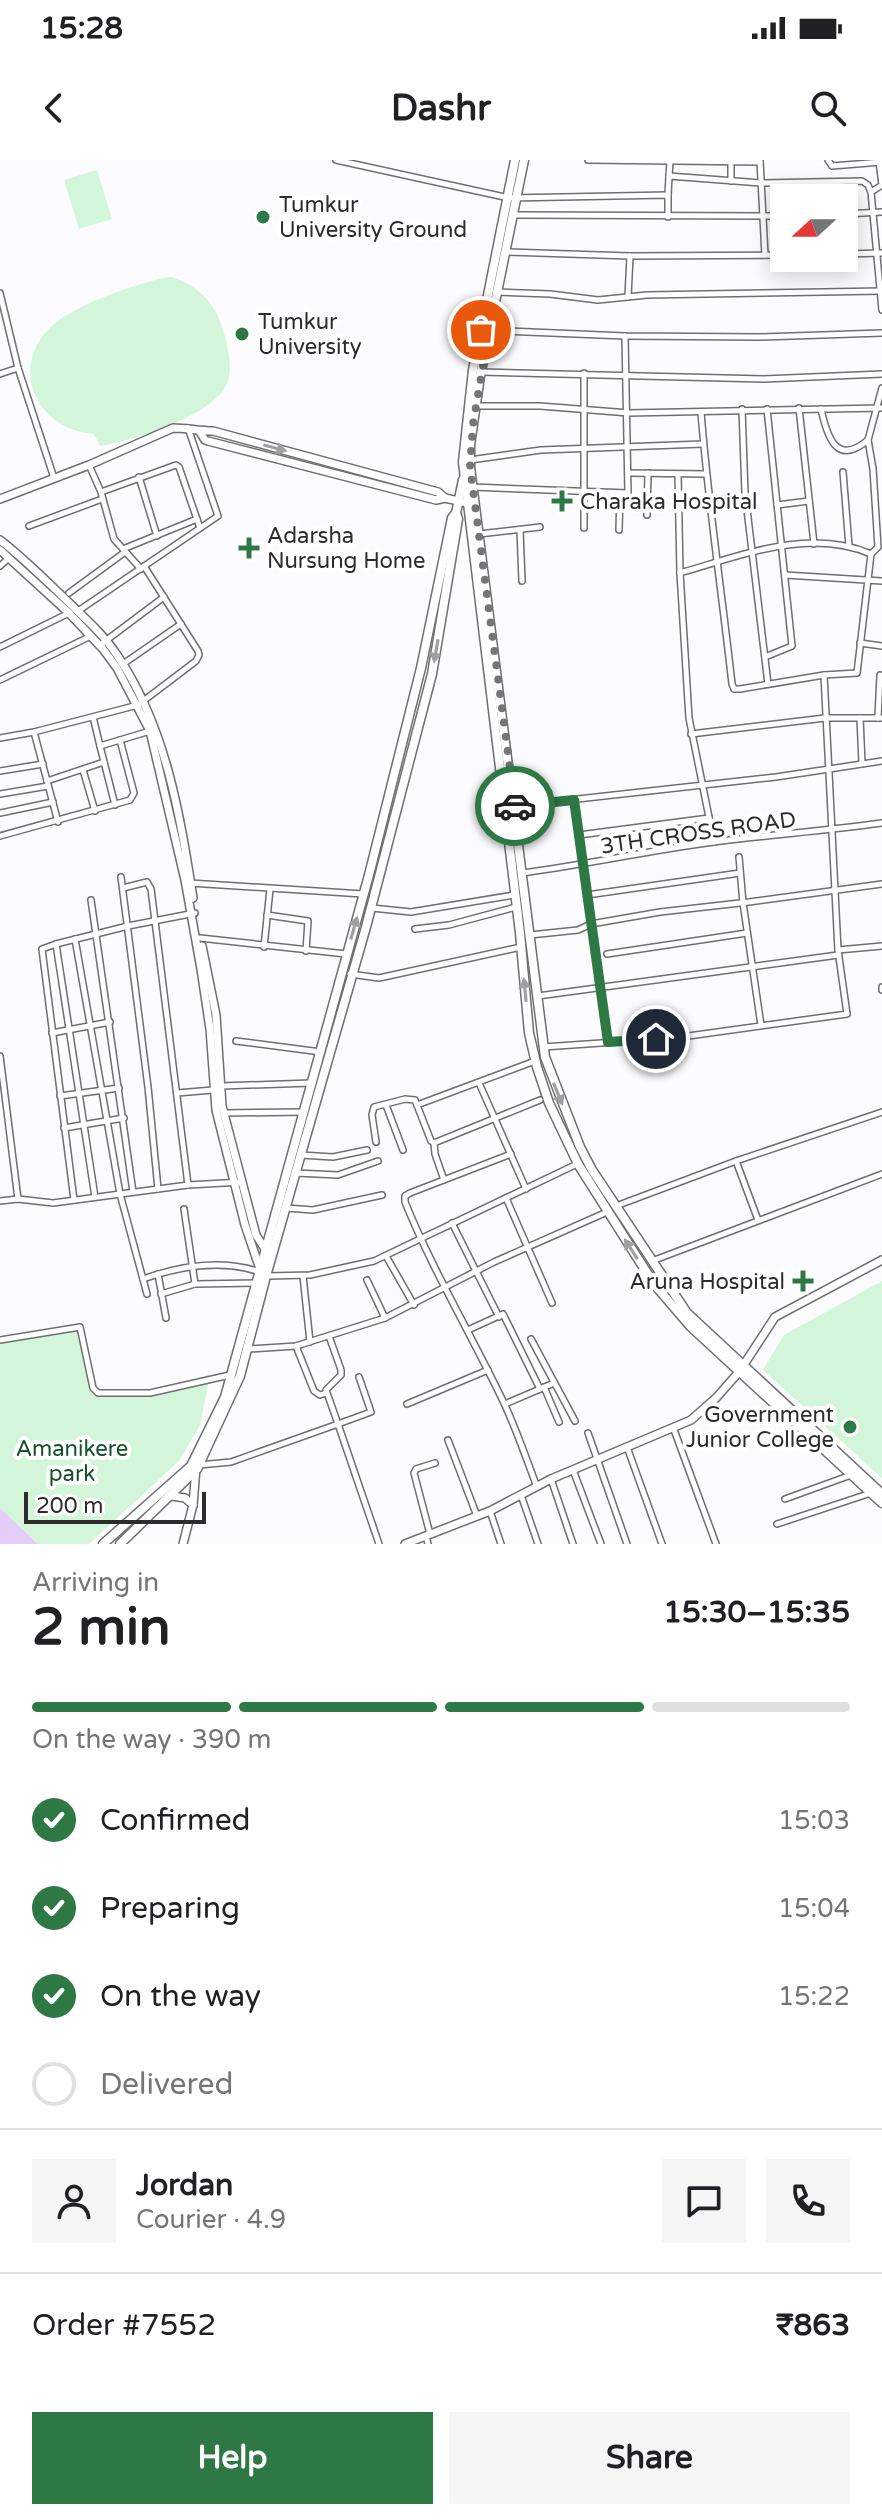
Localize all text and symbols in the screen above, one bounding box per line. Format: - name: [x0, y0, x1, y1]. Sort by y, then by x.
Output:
- text: 15:28: [40, 10, 123, 47]
- icon: back: [32, 86, 76, 130]
- icon: search: [806, 86, 850, 130]
- text: Dashr: [391, 87, 491, 130]
- north arrow: [770, 184, 858, 272]
- map controls: [770, 184, 858, 272]
- place label: Tumkur University Ground: [279, 192, 467, 243]
- marker: Tumkur University Ground: [254, 208, 272, 226]
- pin: [447, 296, 515, 364]
- icon: bag: [459, 308, 503, 352]
- place label: Tumkur University: [258, 309, 362, 360]
- marker: Tumkur University: [233, 325, 251, 343]
- one-way arrow: [263, 443, 288, 455]
- place label: Charaka Hospital: [580, 489, 758, 515]
- marker: Charaka Hospital: [551, 490, 573, 512]
- place label: Adarsha Nursung Home: [267, 523, 426, 574]
- marker: Adarsha Nursung Home: [238, 537, 260, 559]
- one-way arrow: [429, 639, 441, 664]
- courier: [475, 766, 555, 846]
- icon: car: [493, 784, 537, 828]
- street label: 3TH CROSS ROAD: [599, 806, 798, 860]
- one-way arrow: [348, 915, 361, 939]
- one-way arrow: [518, 977, 531, 1002]
- pin: [622, 1005, 690, 1073]
- icon: home: [634, 1017, 678, 1061]
- one-way arrow: [552, 1082, 565, 1106]
- one-way arrow: [625, 1238, 639, 1260]
- place label: Aruna Hospital: [630, 1269, 785, 1295]
- marker: Aruna Hospital: [792, 1270, 814, 1292]
- place label: Government Junior College: [686, 1402, 834, 1453]
- marker: Government Junior College: [841, 1418, 859, 1436]
- park label: Amanikere park: [16, 1436, 128, 1487]
- scale bar: [24, 1488, 206, 1524]
- text: 200 m: [36, 1493, 103, 1519]
- text: Arriving in: [32, 1567, 159, 1598]
- text: 15:30–15:35: [663, 1594, 850, 1631]
- text: 2 min: [32, 1596, 171, 1659]
- text: On the way · 390 m: [32, 1724, 271, 1755]
- icon: check: [32, 1798, 76, 1842]
- text: Confirmed: [100, 1802, 251, 1839]
- text: 15:03: [778, 1805, 850, 1836]
- icon: check: [32, 1886, 76, 1930]
- text: Preparing: [100, 1890, 240, 1927]
- text: 15:04: [778, 1893, 850, 1924]
- icon: check: [32, 1974, 76, 2018]
- text: On the way: [100, 1978, 261, 2015]
- text: 15:22: [778, 1981, 850, 2012]
- text: Delivered: [100, 2066, 234, 2103]
- button: person: [32, 2159, 116, 2243]
- button: chat: [662, 2159, 746, 2243]
- button: phone: [766, 2159, 850, 2243]
- text: Jordan: [136, 2167, 233, 2204]
- text: Courier · 4.9: [136, 2204, 286, 2235]
- text: Order #7552: [32, 2307, 216, 2344]
- text: ₹863: [776, 2307, 850, 2344]
- button: Help: [32, 2412, 433, 2504]
- button: Share: [449, 2412, 850, 2504]

